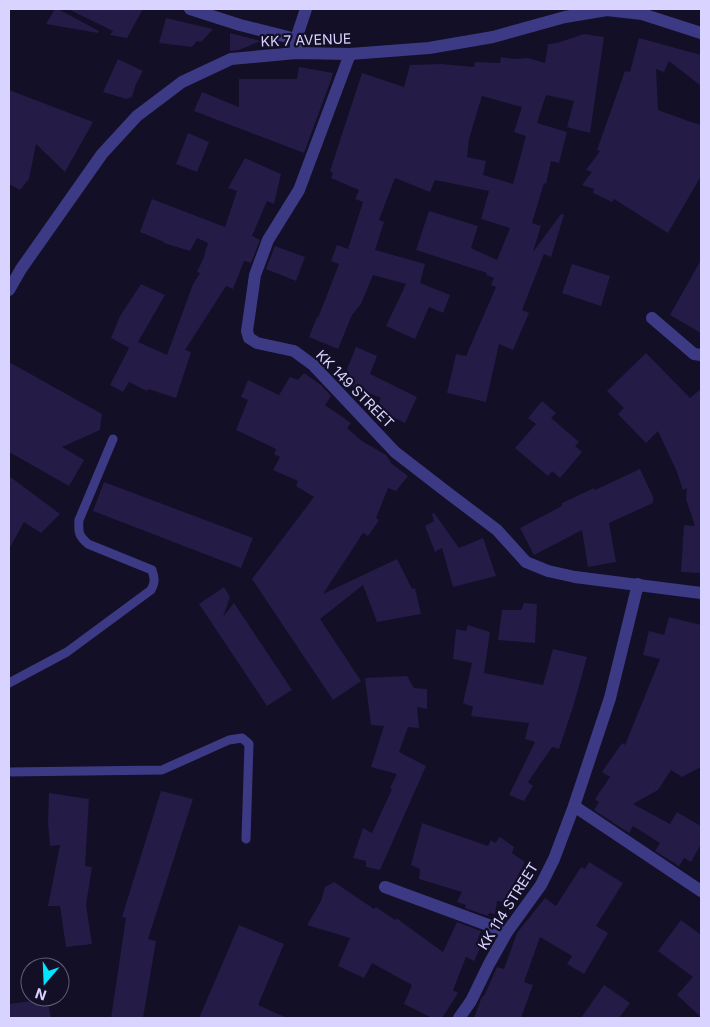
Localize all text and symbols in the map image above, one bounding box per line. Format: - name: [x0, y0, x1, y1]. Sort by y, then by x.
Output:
- street label: KK 7 AVENUE: [260, 29, 352, 50]
- street label: KK 149 STREET: [313, 346, 398, 431]
- street label: KK 114 STREET: [474, 859, 541, 953]
- north arrow: [20, 957, 70, 1007]
- text: N: [33, 985, 48, 1005]

